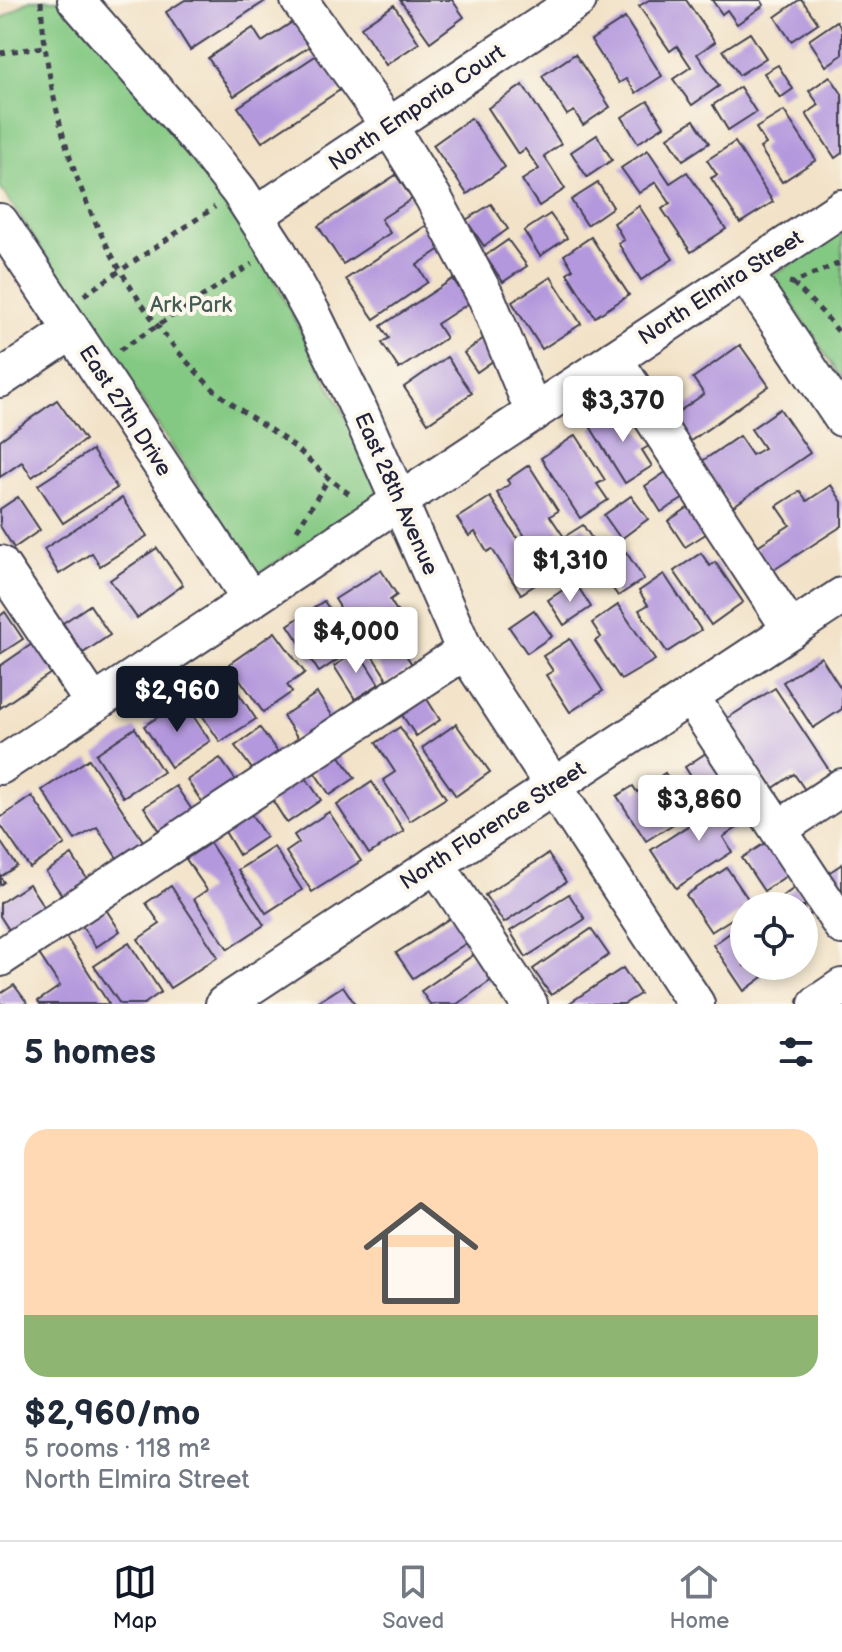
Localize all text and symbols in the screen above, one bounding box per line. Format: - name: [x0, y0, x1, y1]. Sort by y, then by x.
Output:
- street label: North Emporia Court: [324, 39, 510, 177]
- street label: North Elmira Street: [634, 225, 809, 351]
- park label: Ark Park: [150, 292, 232, 319]
- street label: East 27th Drive: [73, 340, 177, 482]
- pin: $3,370: [558, 376, 688, 444]
- text: $3,370: [581, 386, 665, 417]
- street label: East 28th Avenue: [348, 409, 444, 579]
- pin: $1,310: [505, 536, 635, 604]
- text: $1,310: [532, 546, 608, 577]
- pin: $4,000: [291, 607, 421, 675]
- text: $4,000: [313, 617, 399, 648]
- pin: $2,960: [112, 666, 242, 734]
- text: $2,960: [134, 676, 220, 707]
- street label: North Florence Street: [395, 756, 591, 896]
- pin: $3,860: [634, 775, 764, 843]
- text: $3,860: [656, 785, 742, 816]
- map controls: [730, 892, 818, 980]
- button: locate: [730, 892, 818, 980]
- icon: filters: [774, 1030, 818, 1074]
- text: 5 homes: [24, 1032, 156, 1073]
- icon: home: [349, 1181, 493, 1325]
- text: $2,960/mo: [24, 1393, 200, 1434]
- text: 5 rooms · 118 m²: [24, 1434, 211, 1465]
- text: North Elmira Street: [24, 1465, 249, 1496]
- tab: Map: [113, 1560, 157, 1635]
- tab: Saved: [382, 1560, 444, 1635]
- tab: Home: [669, 1560, 729, 1635]

